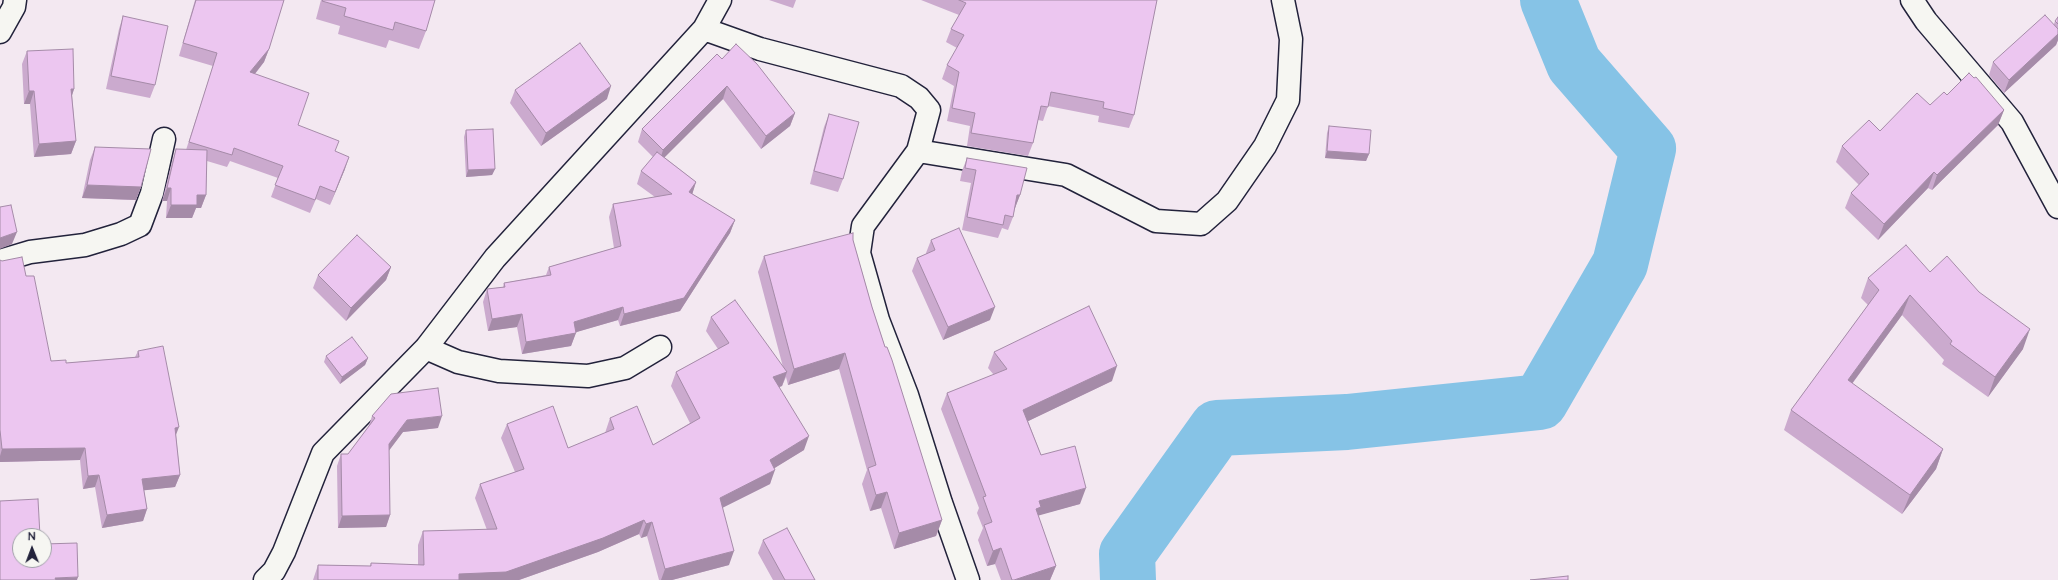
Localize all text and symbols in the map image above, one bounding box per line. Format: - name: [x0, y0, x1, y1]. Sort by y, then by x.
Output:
- north arrow: [12, 528, 52, 568]
- text: N: [28, 529, 35, 544]

